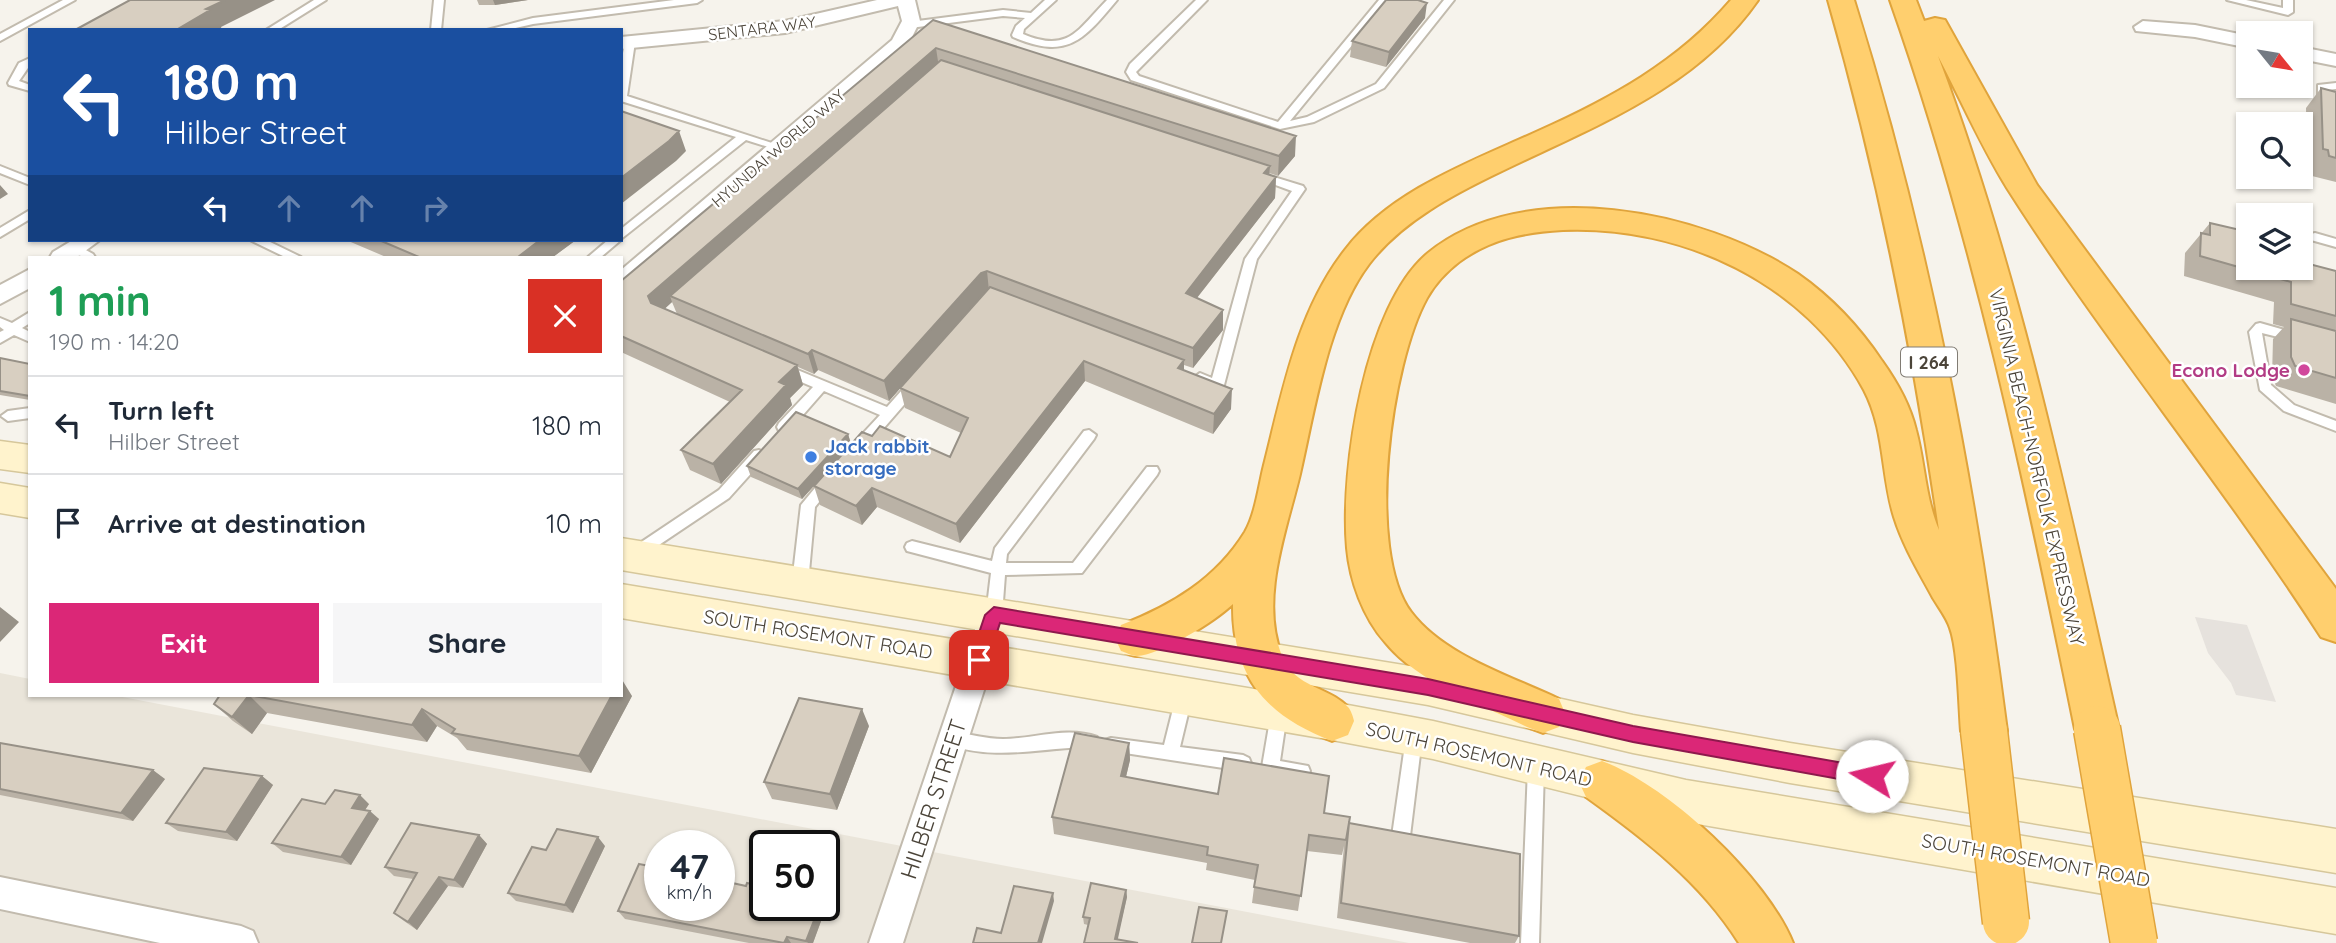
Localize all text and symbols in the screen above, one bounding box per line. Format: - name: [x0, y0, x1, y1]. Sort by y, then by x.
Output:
- street label: SENTARA WAY: [707, 11, 817, 45]
- north arrow: [2236, 21, 2314, 98]
- map controls: [2236, 21, 2313, 280]
- text: 180 m: [164, 51, 299, 112]
- icon: left: [49, 56, 140, 147]
- street label: HYUNDAI WORLD WAY: [707, 85, 849, 211]
- text: Hilber Street: [164, 112, 347, 152]
- button: search: [2236, 112, 2313, 189]
- icon: left: [197, 189, 235, 227]
- icon: ahead: [270, 189, 308, 227]
- icon: ahead: [343, 189, 381, 227]
- icon: right: [416, 189, 454, 227]
- button: layers: [2236, 203, 2313, 280]
- text: 1 min: [49, 274, 151, 327]
- button: close: [528, 279, 602, 353]
- street label: VIRGINIA BEACH-NORFOLK EXPRESSWAY: [1984, 286, 2090, 648]
- text: 190 m · 14:20: [49, 327, 179, 356]
- road number: I 264: [1901, 348, 1957, 376]
- place label: Econo Lodge: [2172, 358, 2290, 382]
- marker: Econo Lodge: [2296, 362, 2312, 378]
- text: Turn left: [108, 394, 215, 427]
- icon: left: [49, 406, 87, 444]
- text: 180 m: [532, 409, 602, 442]
- text: Hilber Street: [108, 427, 240, 456]
- place label: Jack rabbit storage: [825, 434, 930, 480]
- marker: Jack rabbit storage: [803, 449, 819, 465]
- icon: arrive: [49, 504, 87, 542]
- text: Arrive at destination: [108, 507, 366, 540]
- text: 10 m: [546, 507, 602, 540]
- button: Exit: [49, 603, 319, 683]
- button: Share: [333, 603, 602, 683]
- street label: SOUTH ROSEMONT ROAD: [702, 604, 934, 664]
- pin: [949, 630, 1009, 690]
- icon: arrive: [960, 641, 998, 679]
- street label: HILBER STREET: [893, 715, 973, 883]
- street label: SOUTH ROSEMONT ROAD: [1364, 716, 1594, 792]
- position arrow: [1835, 739, 1909, 813]
- street label: SOUTH ROSEMONT ROAD: [1920, 828, 2152, 892]
- speed limit sign: 50: [749, 830, 840, 921]
- text: 47: [670, 844, 709, 888]
- text: km/h: [667, 881, 712, 904]

